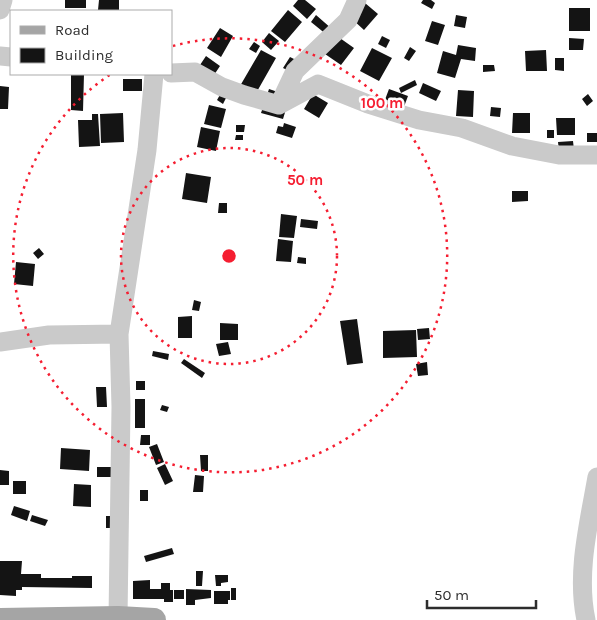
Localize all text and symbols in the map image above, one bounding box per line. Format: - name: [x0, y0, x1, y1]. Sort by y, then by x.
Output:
- legend: [10, 10, 172, 75]
- text: Road: [55, 21, 90, 39]
- text: Building: [55, 46, 113, 64]
- text: 100 m: [361, 94, 403, 112]
- text: 50 m: [287, 171, 323, 189]
- centre of rings: [220, 247, 238, 265]
- scale bar: [427, 578, 536, 610]
- text: 50 m: [434, 586, 469, 604]

